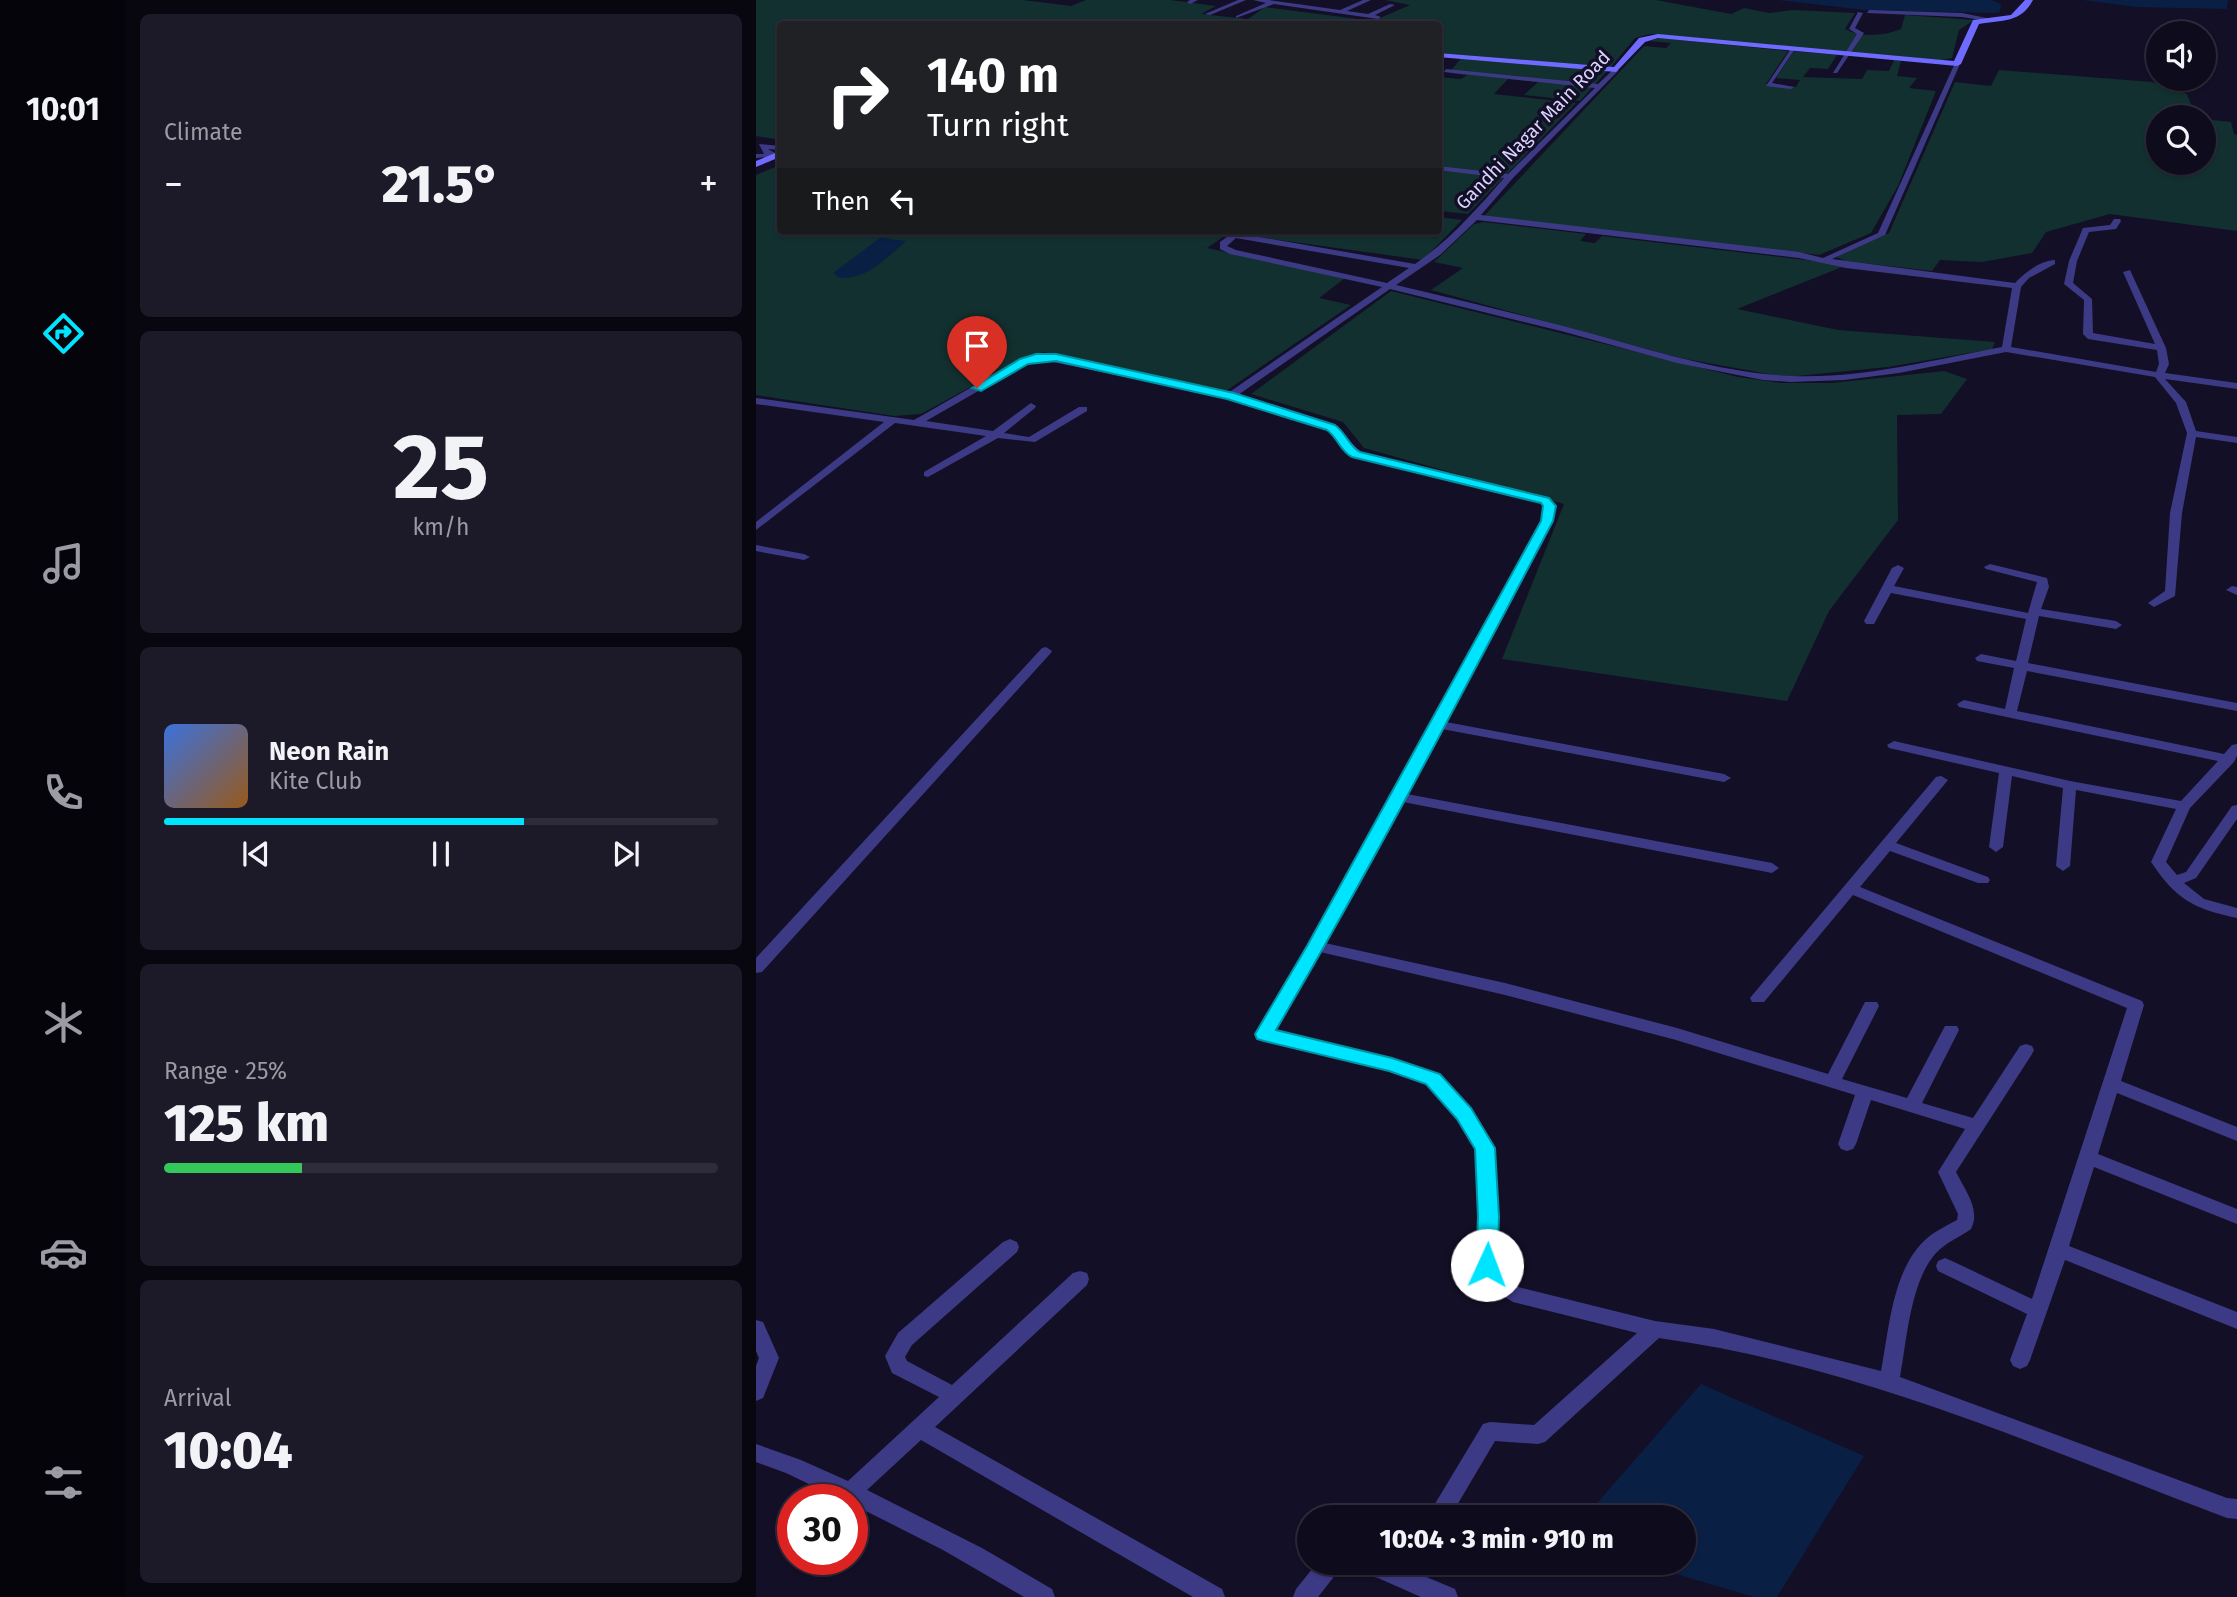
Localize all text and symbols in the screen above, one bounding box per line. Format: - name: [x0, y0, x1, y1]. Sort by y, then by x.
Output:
- map controls: [2146, 21, 2216, 175]
- button: sound: [2146, 21, 2216, 91]
- text: 140 m: [927, 46, 1059, 105]
- street label: Gandhi Nagar Main Road: [1451, 46, 1615, 214]
- icon: right: [812, 49, 903, 140]
- text: 10:01: [26, 90, 100, 128]
- button: search: [2146, 105, 2216, 175]
- text: Turn right: [927, 106, 1069, 144]
- text: Climate: [164, 118, 243, 146]
- text: 21.5°: [382, 153, 500, 216]
- text: −: [164, 161, 183, 207]
- text: +: [699, 161, 718, 207]
- icon: left: [884, 182, 922, 220]
- text: Then: [812, 186, 870, 217]
- icon: directions: [39, 309, 88, 358]
- pin: [947, 316, 1007, 388]
- icon: arrive: [958, 327, 996, 365]
- text: 25: [393, 413, 489, 522]
- text: km/h: [413, 513, 469, 541]
- icon: music: [39, 539, 88, 588]
- text: Neon Rain: [269, 736, 389, 767]
- text: Kite Club: [269, 767, 362, 795]
- icon: phone: [39, 768, 88, 817]
- icon: previous: [237, 835, 275, 873]
- icon: pause: [422, 835, 460, 873]
- icon: next: [607, 835, 645, 873]
- icon: climate: [39, 998, 88, 1047]
- text: Range · 25%: [164, 1057, 287, 1085]
- text: 125 km: [164, 1092, 329, 1155]
- icon: car: [39, 1228, 88, 1277]
- position arrow: [1450, 1228, 1524, 1302]
- text: Arrival: [164, 1384, 231, 1412]
- text: 10:04: [164, 1419, 293, 1482]
- icon: filters: [39, 1458, 88, 1507]
- speed limit sign: 30: [777, 1484, 868, 1575]
- text: 10:04 · 3 min · 910 m: [1379, 1524, 1614, 1555]

